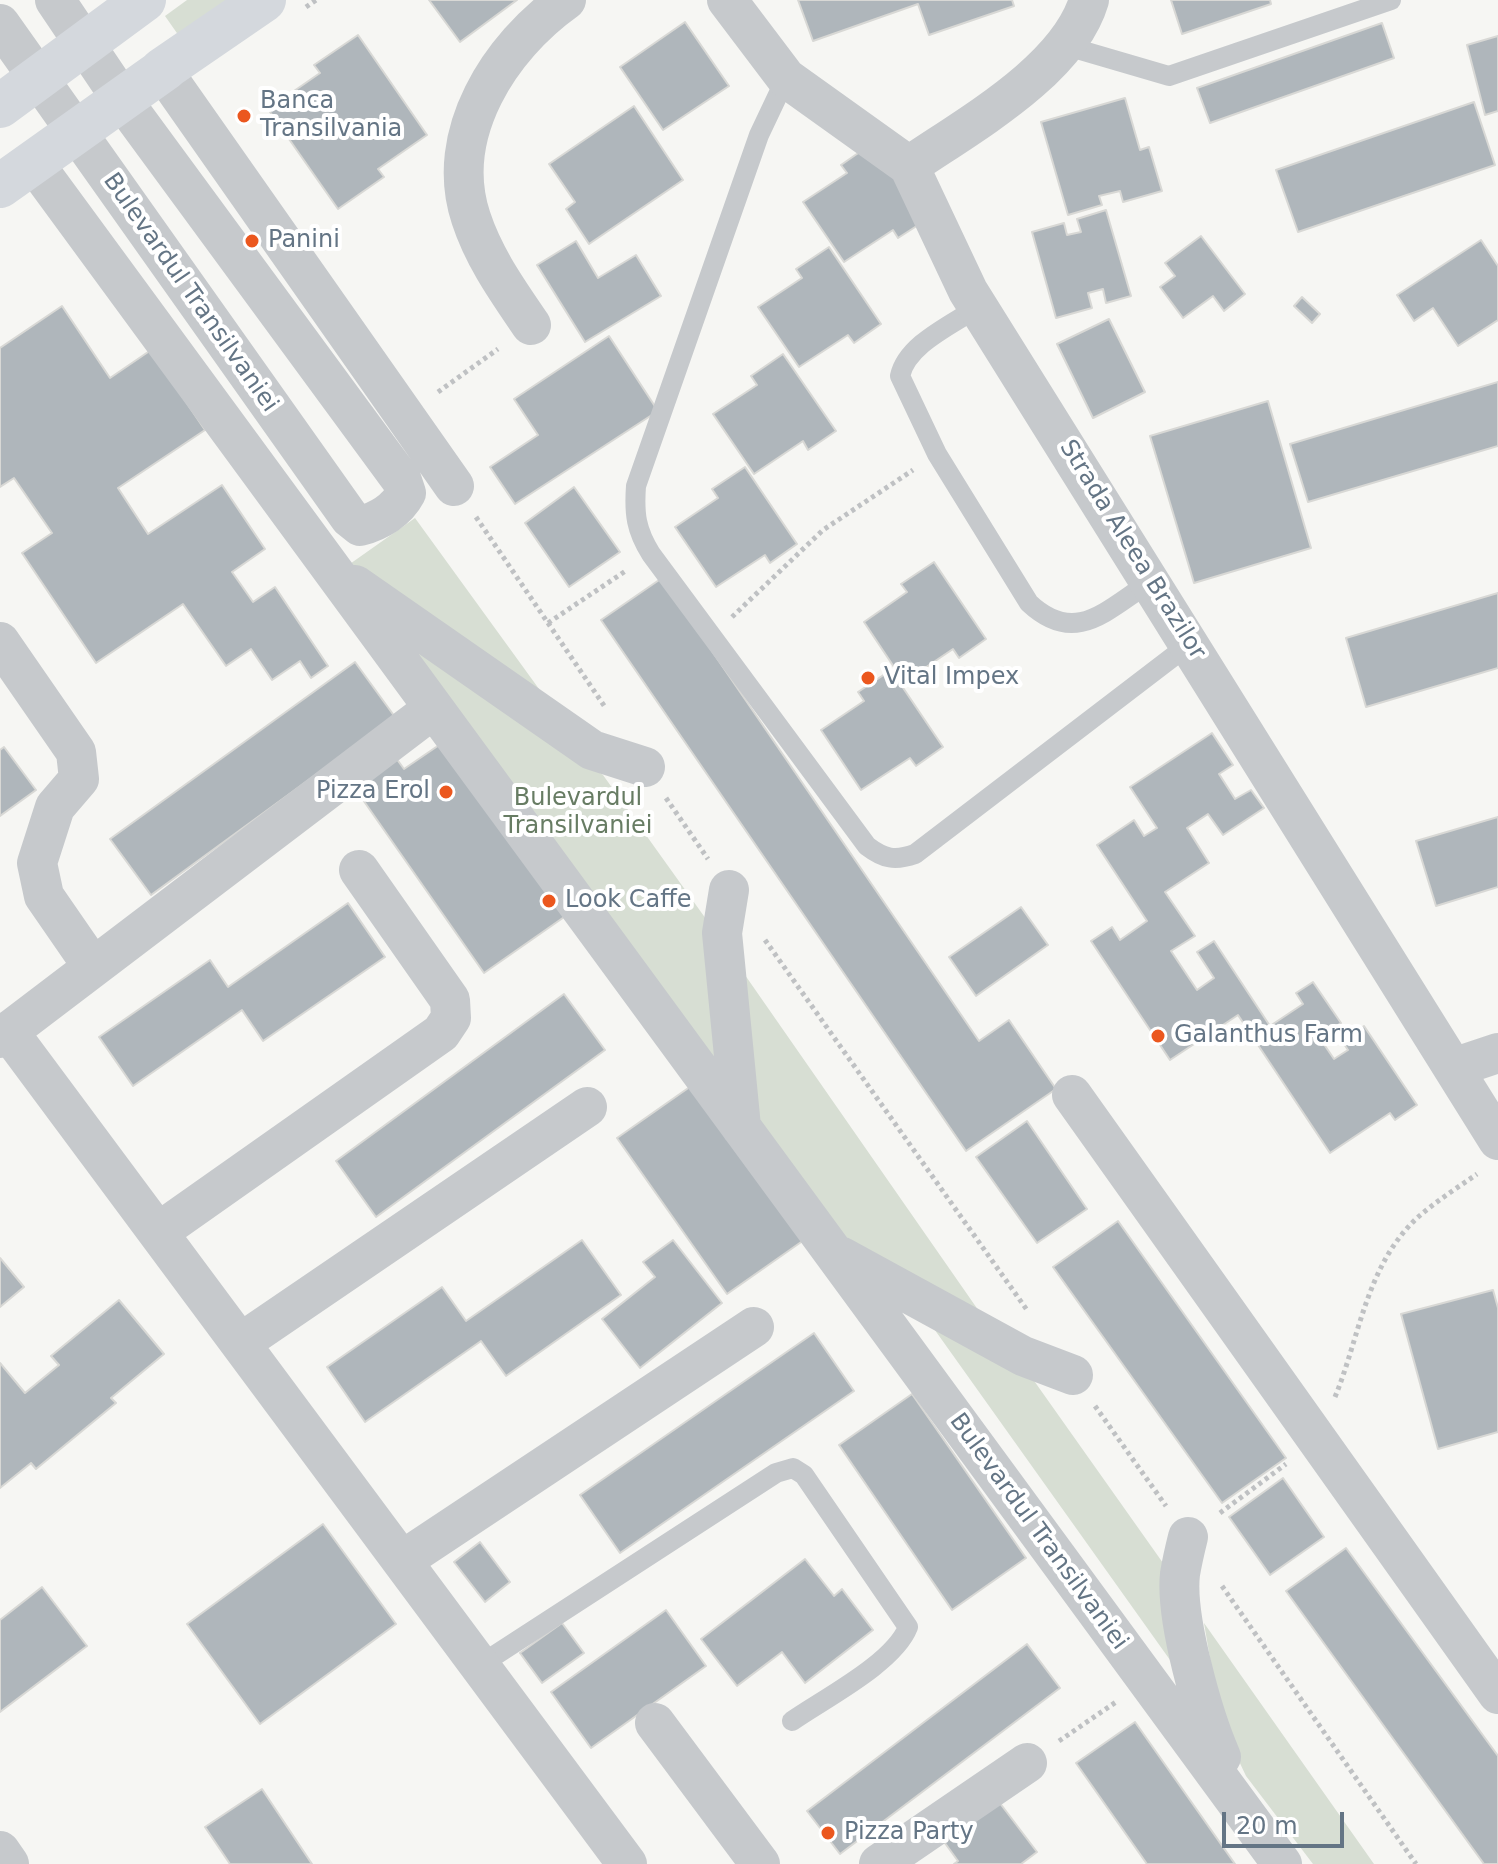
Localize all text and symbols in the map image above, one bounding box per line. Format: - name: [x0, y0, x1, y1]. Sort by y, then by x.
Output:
- place label: Banca Transilvania: [260, 88, 402, 144]
- marker: Banca Transilvania: [235, 107, 253, 125]
- street label: Bulevardul Transilvaniei: [96, 168, 284, 418]
- place label: Panini: [268, 227, 340, 255]
- marker: Panini: [243, 232, 261, 250]
- street label: Strada Aleea Brazilor: [1053, 435, 1211, 665]
- place label: Vital Impex: [884, 664, 1019, 692]
- marker: Vital Impex: [859, 669, 877, 687]
- place label: Pizza Erol: [316, 778, 430, 806]
- marker: Pizza Erol: [437, 783, 455, 801]
- park label: Bulevardul Transilvaniei: [504, 785, 652, 841]
- place label: Look Caffe: [565, 887, 692, 915]
- marker: Look Caffe: [540, 892, 558, 910]
- place label: Galanthus Farm: [1174, 1022, 1363, 1050]
- marker: Galanthus Farm: [1149, 1027, 1167, 1045]
- street label: Bulevardul Transilvaniei: [943, 1408, 1133, 1656]
- scale bar: [1226, 1796, 1348, 1846]
- text: 20 m: [1236, 1812, 1298, 1840]
- place label: Pizza Party: [844, 1819, 974, 1847]
- marker: Pizza Party: [819, 1824, 837, 1842]

